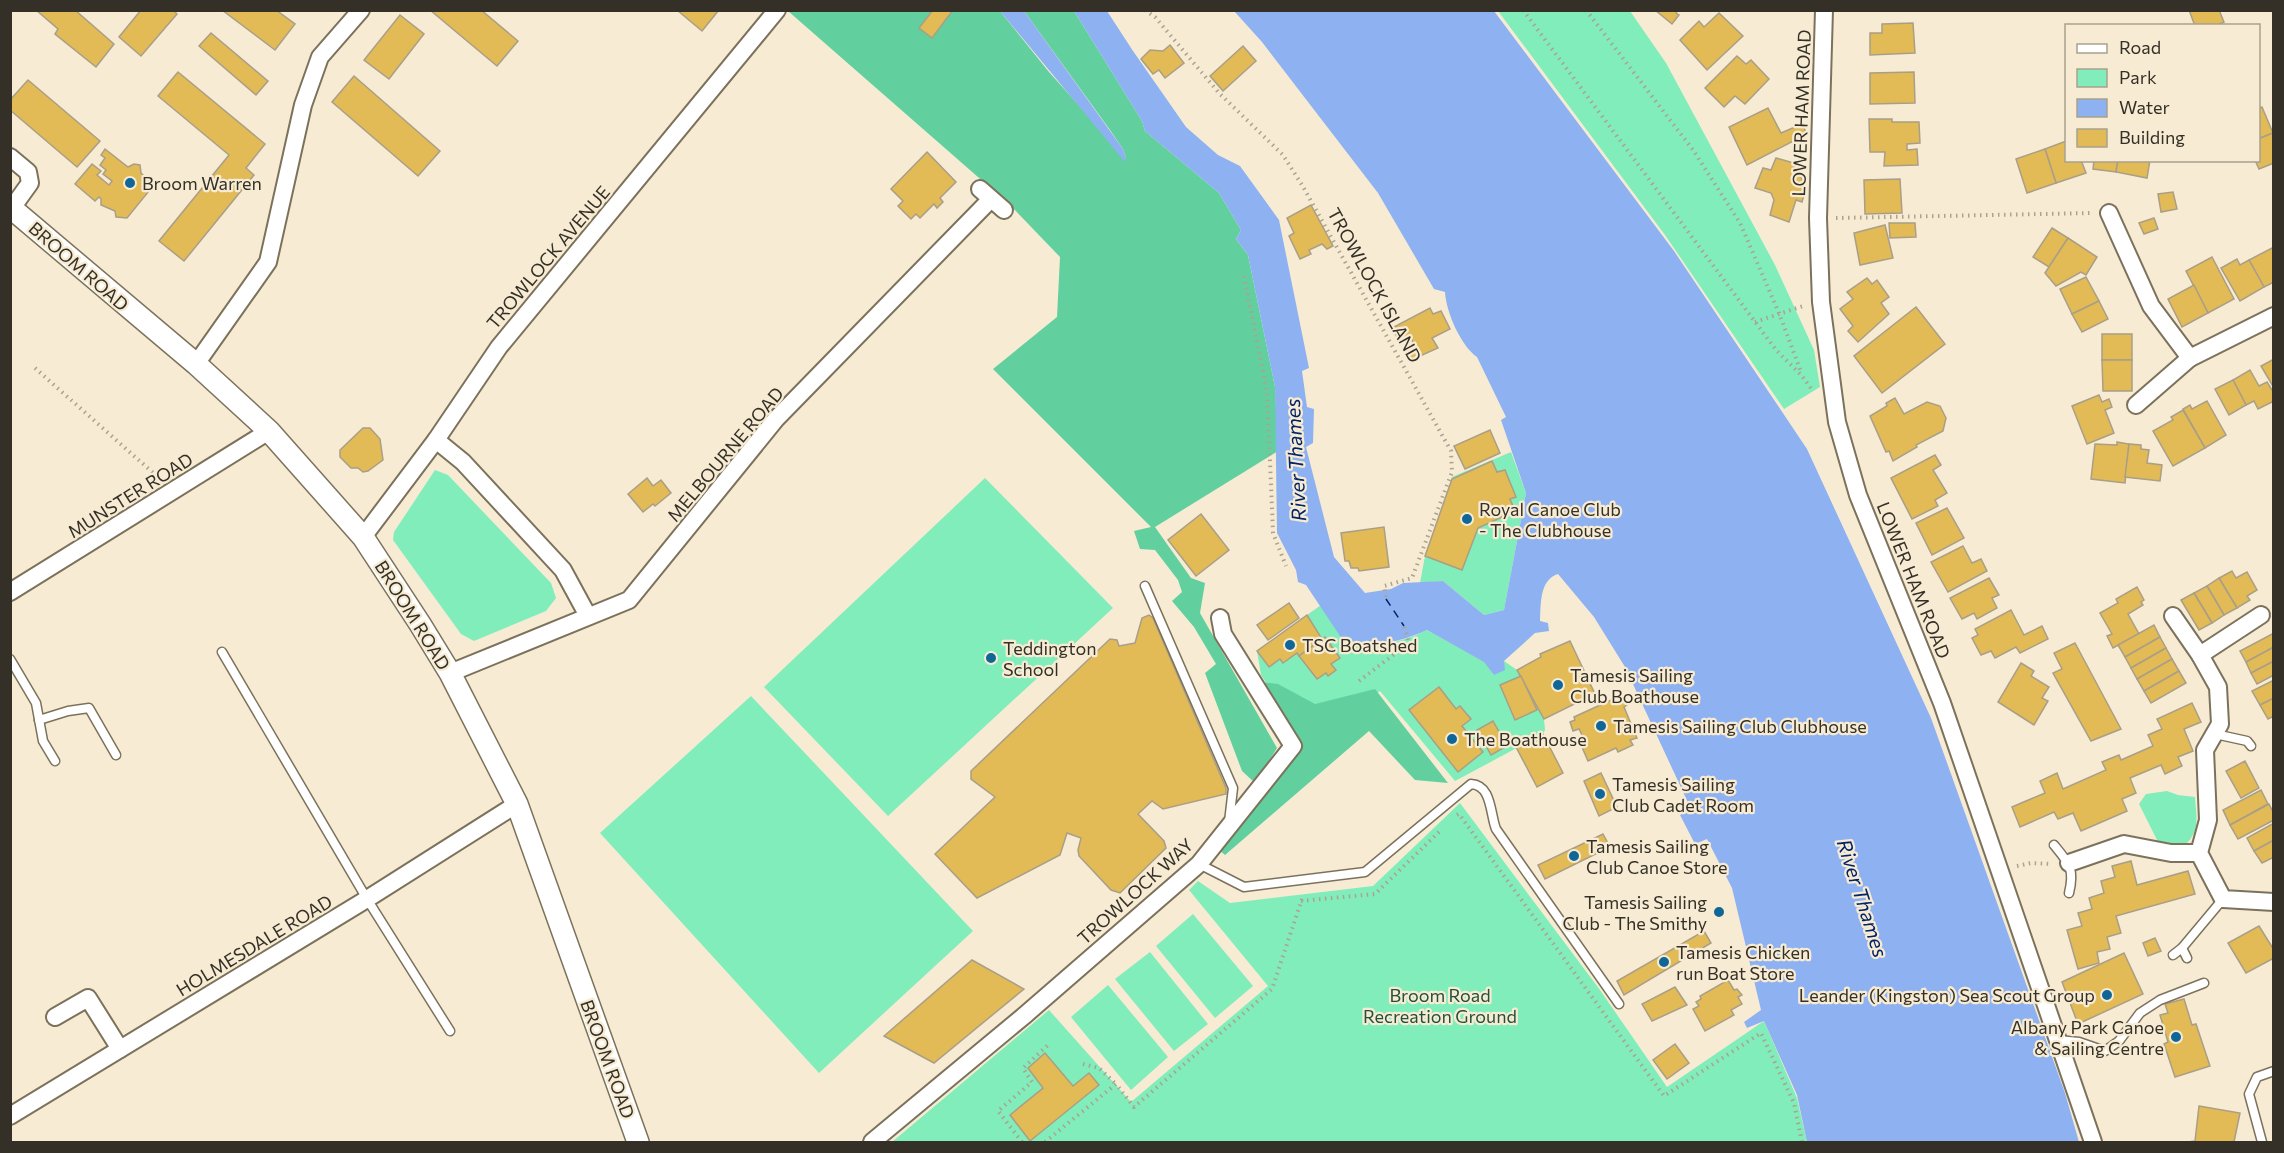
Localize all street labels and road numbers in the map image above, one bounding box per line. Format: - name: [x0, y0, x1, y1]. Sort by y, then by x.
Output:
- street label: LOWER HAM ROAD: [1787, 29, 1815, 197]
- street label: TROWLOCK AVENUE: [482, 181, 614, 333]
- street label: TROWLOCK ISLAND: [1323, 204, 1427, 366]
- street label: BROOM ROAD: [25, 217, 133, 315]
- street label: MELBOURNE ROAD: [662, 382, 788, 526]
- street label: MUNSTER ROAD: [63, 448, 197, 542]
- street label: LOWER HAM ROAD: [1873, 498, 1955, 662]
- street label: BROOM ROAD: [371, 556, 455, 674]
- street label: TROWLOCK WAY: [1073, 833, 1198, 949]
- street label: HOLMESDALE ROAD: [172, 890, 336, 1000]
- street label: BROOM ROAD: [576, 997, 640, 1121]

